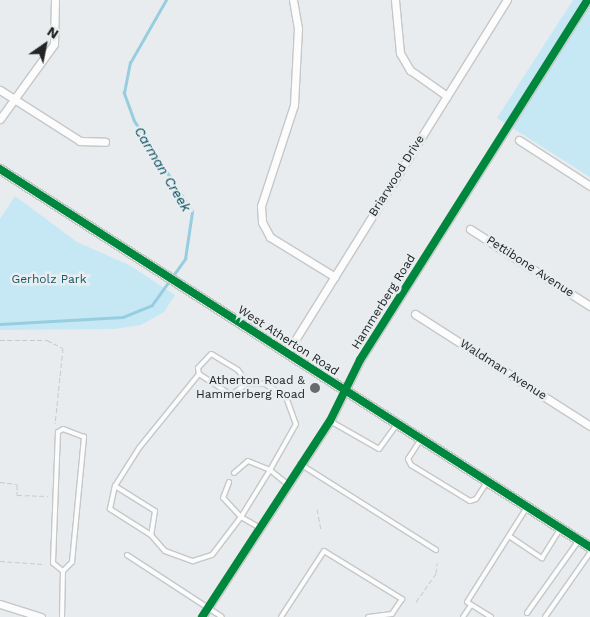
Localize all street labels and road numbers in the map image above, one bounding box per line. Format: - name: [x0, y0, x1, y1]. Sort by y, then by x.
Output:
- street label: Briarwood Drive: [366, 133, 428, 219]
- street label: Pettibone Avenue: [483, 233, 577, 301]
- street label: Hammerberg Road: [349, 252, 419, 352]
- street label: West Atherton Road: [235, 303, 341, 379]
- street label: Waldman Avenue: [457, 336, 549, 404]

